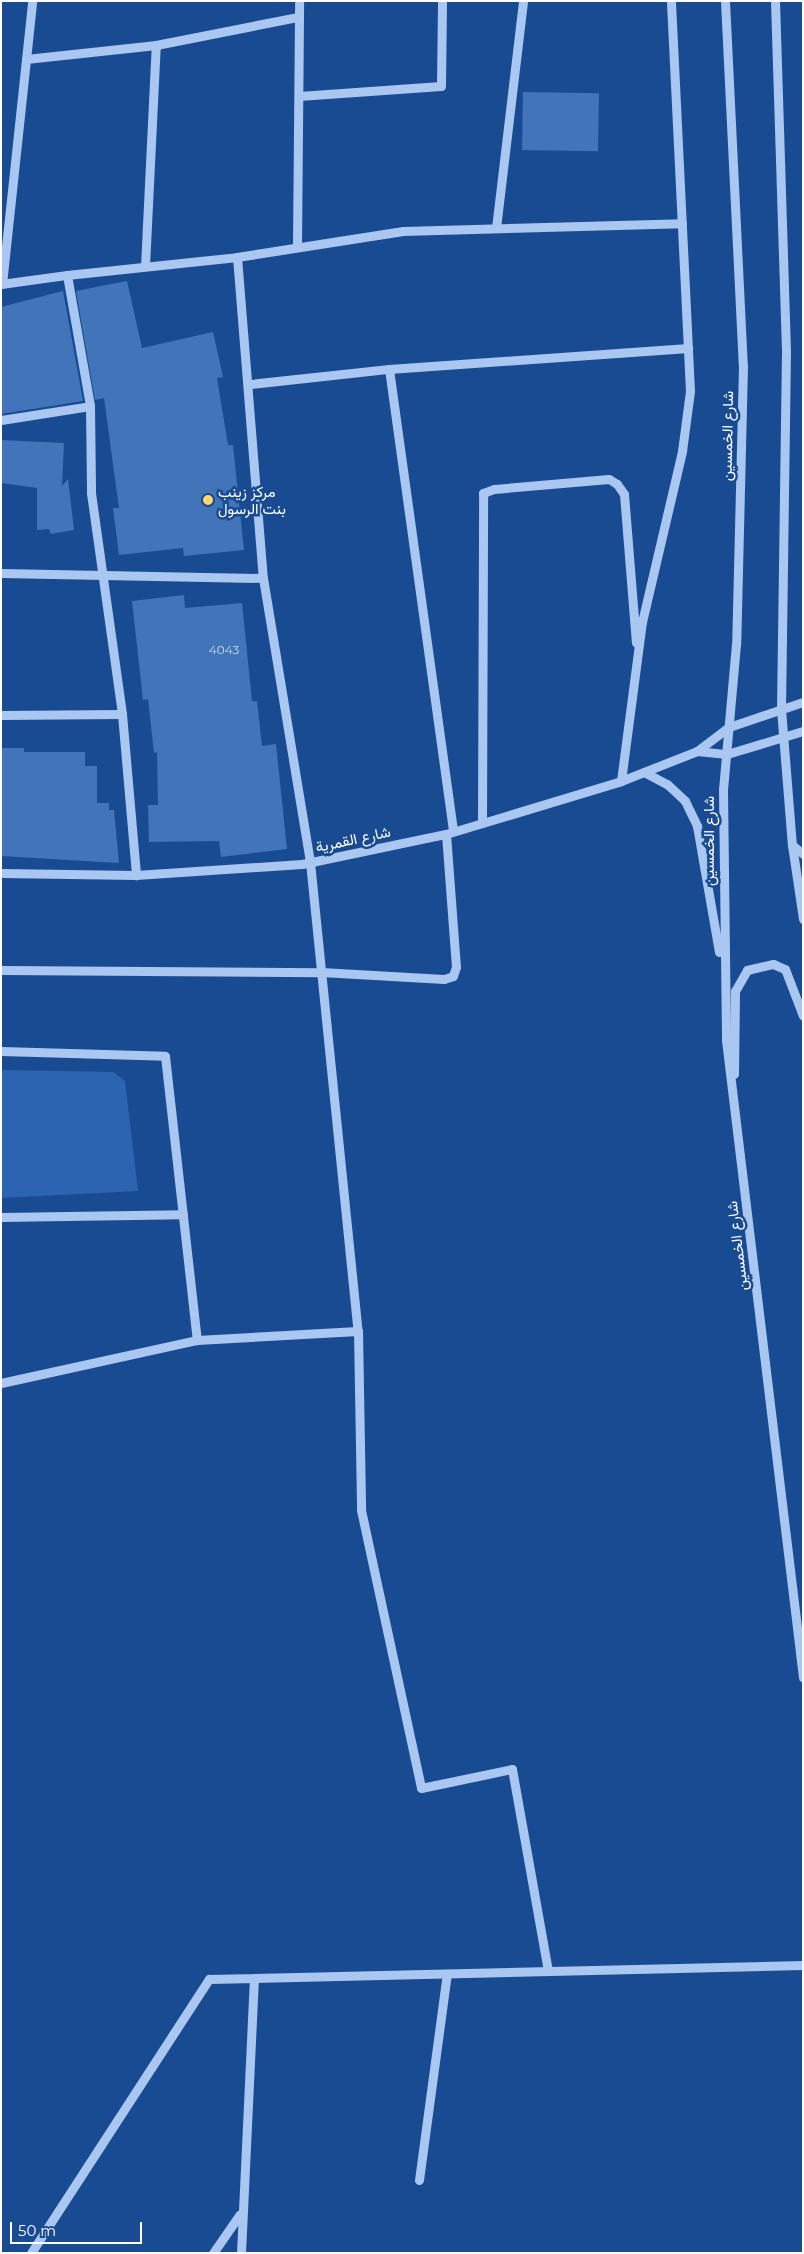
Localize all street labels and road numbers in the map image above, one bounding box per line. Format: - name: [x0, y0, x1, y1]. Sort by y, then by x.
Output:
- street label: شارع الخمسين: [717, 391, 737, 481]
- street label: شارع الخمسين: [700, 796, 718, 886]
- street label: شارع القمرية: [314, 822, 392, 856]
- street label: شارع الخمسين: [723, 1200, 751, 1292]

